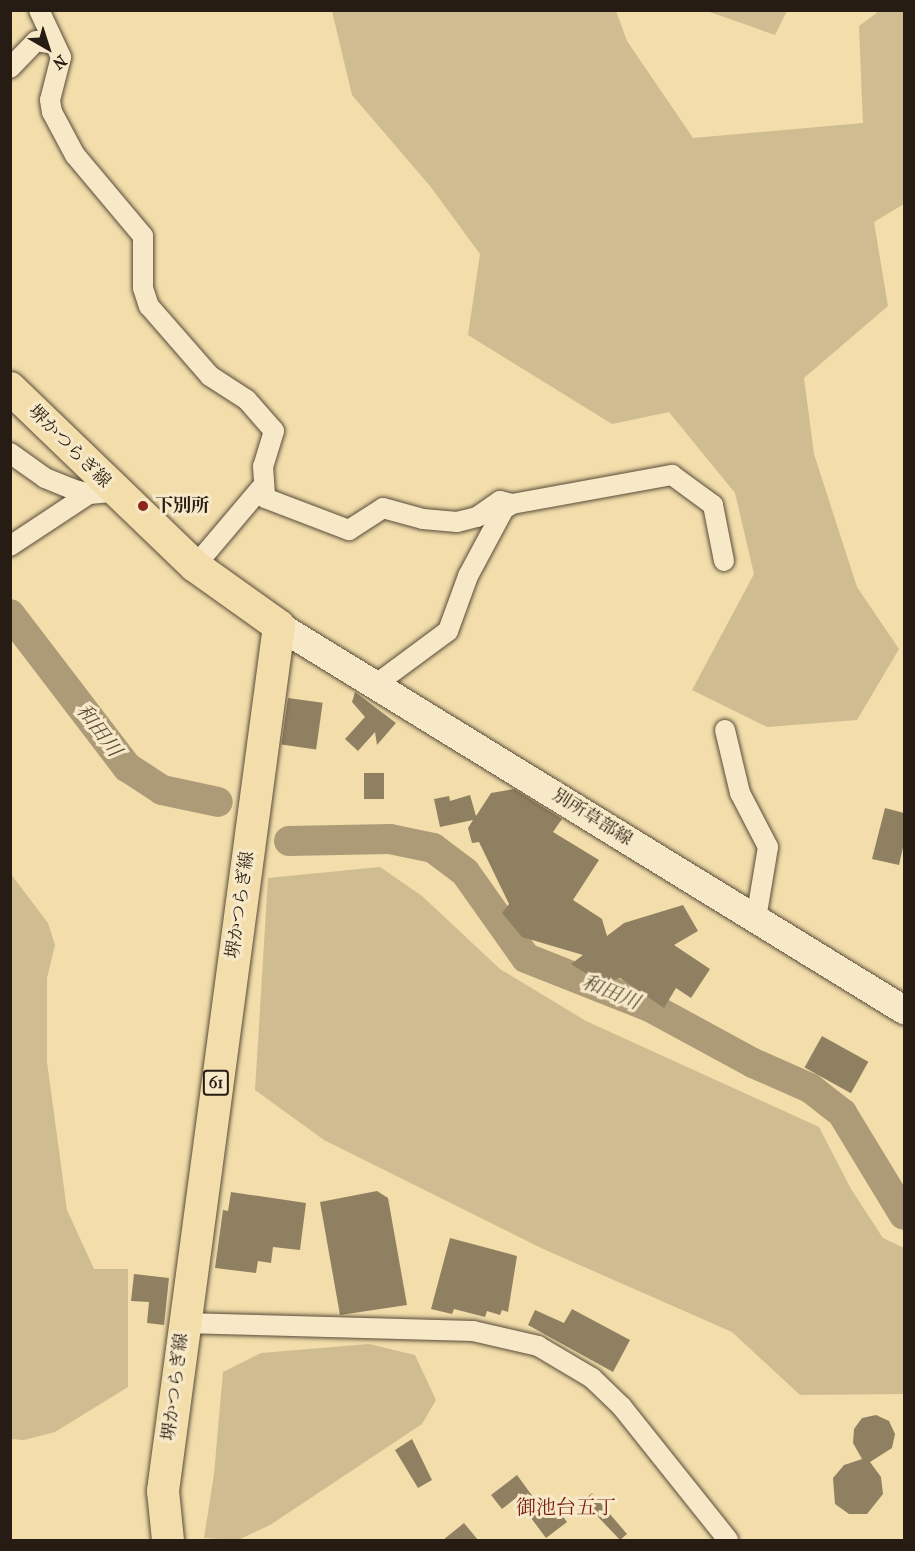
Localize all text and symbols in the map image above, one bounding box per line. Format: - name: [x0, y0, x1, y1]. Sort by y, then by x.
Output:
- north arrow: [18, 18, 78, 78]
- text: N: [49, 51, 70, 74]
- street label: 堺かつらぎ線: [23, 401, 115, 493]
- place label: 下別所: [155, 495, 209, 517]
- marker: 下別所: [136, 499, 150, 513]
- water label: 和田川: [71, 699, 127, 761]
- street label: 別所草部線: [548, 785, 636, 851]
- street label: 堺かつらぎ線: [223, 850, 259, 960]
- water label: 和田川: [579, 970, 643, 1014]
- road number: 61: [202, 1070, 230, 1096]
- street label: 堺かつらぎ線: [159, 1332, 193, 1442]
- district label: 御池台五丁: [516, 1495, 616, 1519]

